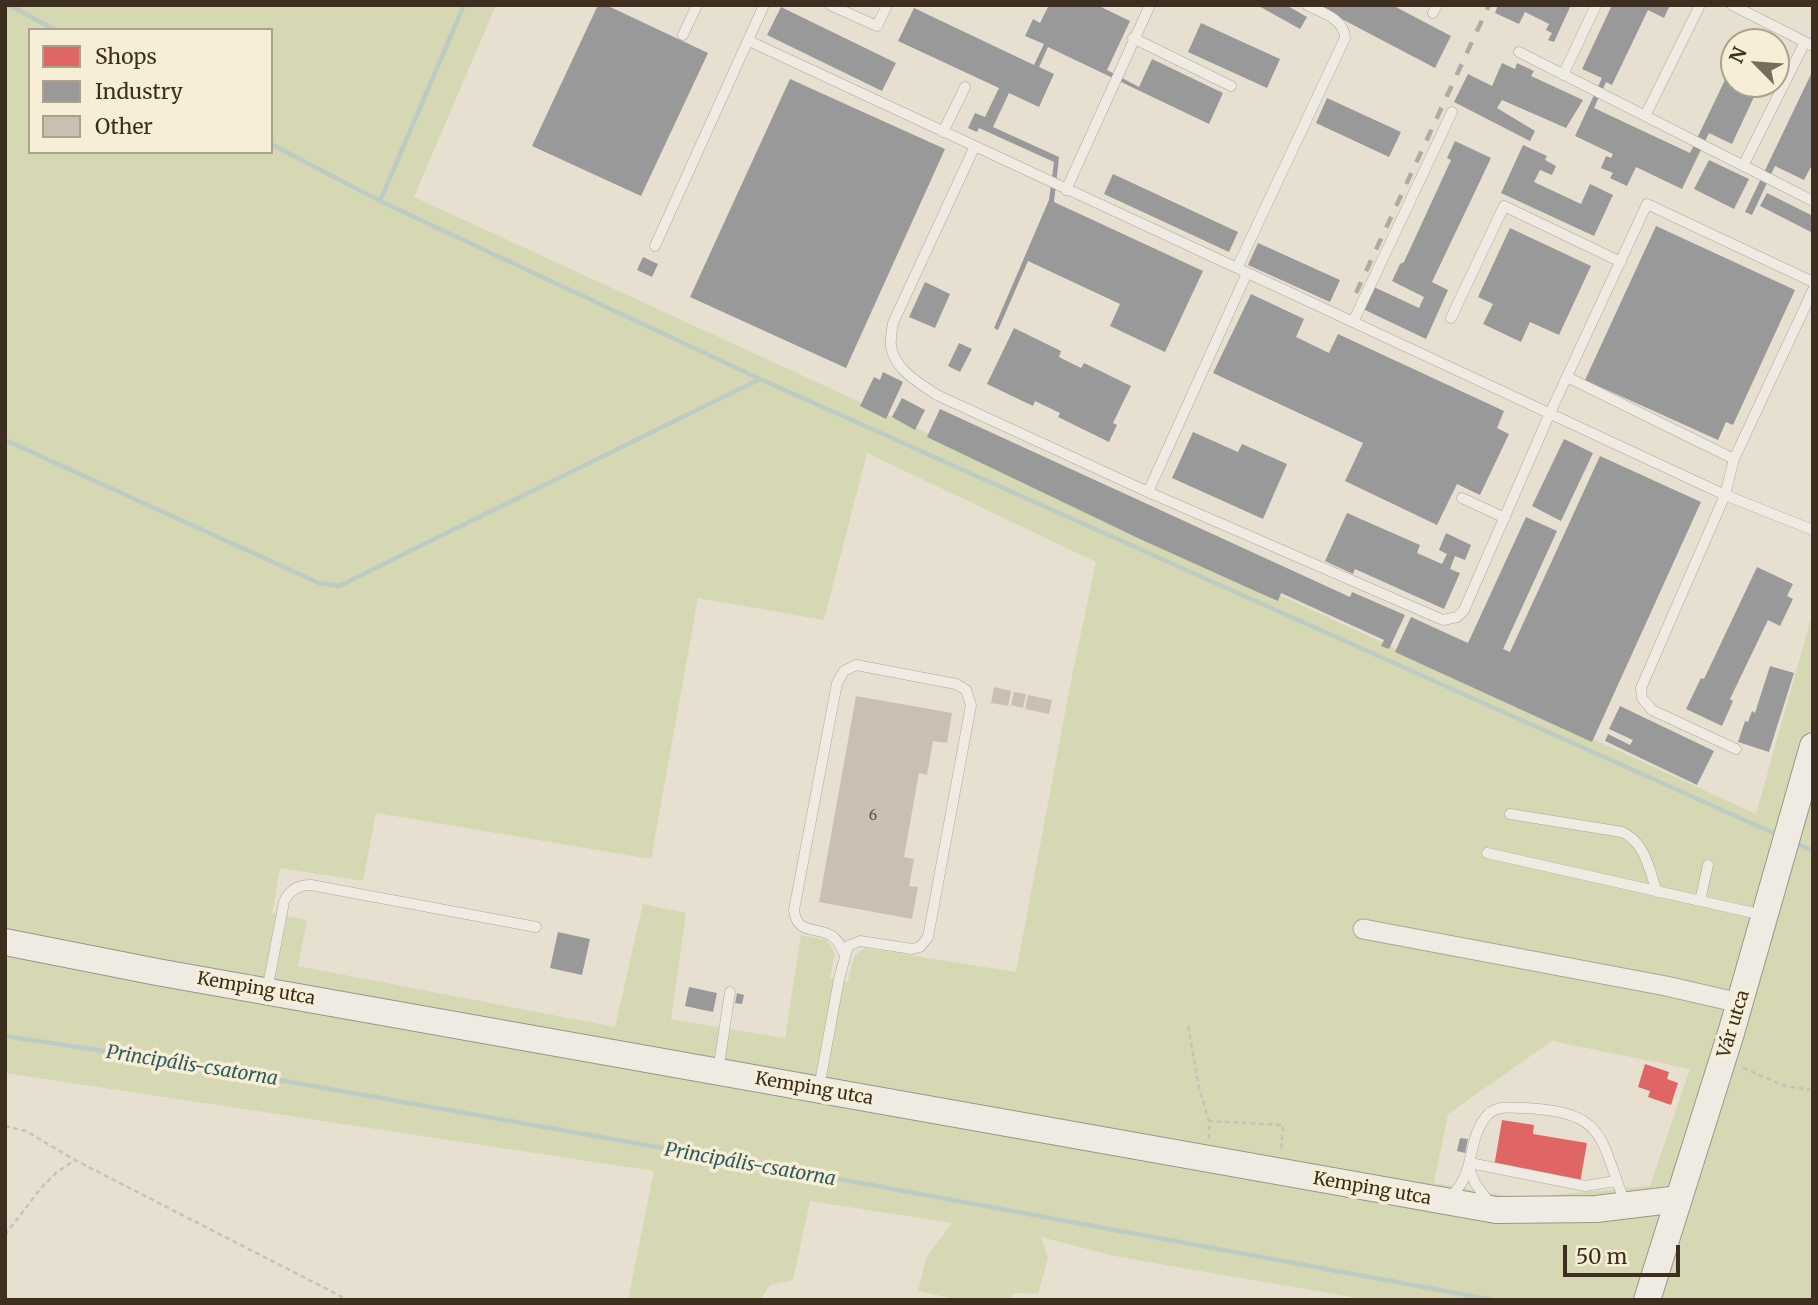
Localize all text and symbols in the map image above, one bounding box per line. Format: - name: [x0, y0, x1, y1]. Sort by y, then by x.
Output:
- legend: [28, 28, 273, 154]
- north arrow: [1720, 28, 1790, 98]
- text: Shops: [95, 43, 157, 70]
- text: N: [1724, 43, 1752, 67]
- text: Industry: [95, 78, 183, 105]
- text: Other: [95, 113, 153, 140]
- house number: 6: [869, 808, 877, 824]
- street label: Kemping utca: [195, 968, 317, 1010]
- street label: Vár utca: [1713, 988, 1755, 1060]
- water label: Principális-csatorna: [105, 1041, 279, 1091]
- street label: Kemping utca: [753, 1068, 875, 1110]
- water label: Principális-csatorna: [663, 1139, 837, 1191]
- street label: Kemping utca: [1311, 1168, 1433, 1210]
- scale bar: [1566, 1232, 1683, 1276]
- text: 50 m: [1576, 1243, 1627, 1270]

